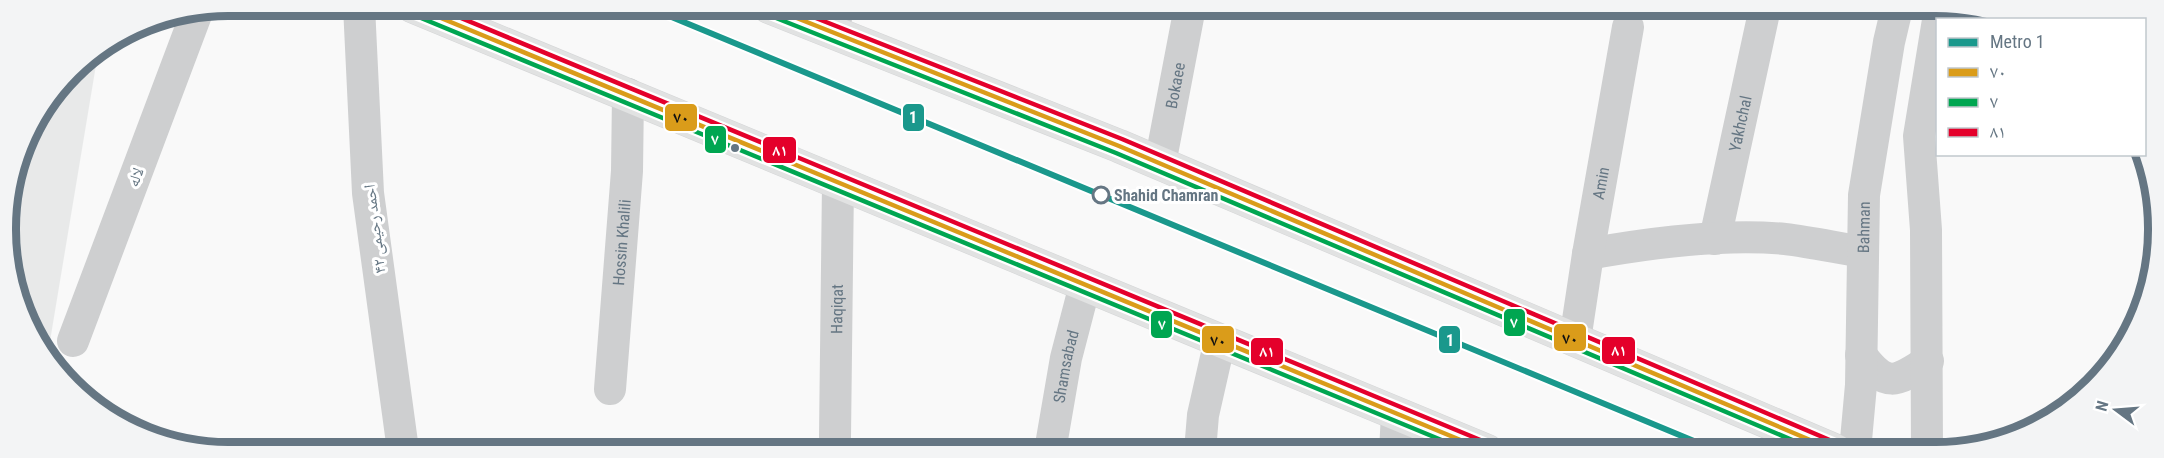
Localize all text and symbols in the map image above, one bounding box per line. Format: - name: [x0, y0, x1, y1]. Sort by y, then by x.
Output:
- legend: [1936, 18, 2146, 156]
- text: Metro 1: [1990, 31, 2045, 52]
- street label: Bokaee: [1162, 61, 1189, 110]
- text: ۷۰: [1990, 61, 2006, 82]
- text: ۷: [1990, 91, 1998, 112]
- street label: Yakhchal: [1725, 94, 1756, 154]
- line badge: ۷۰: [664, 103, 698, 132]
- line badge: 1: [902, 103, 925, 132]
- text: ۷۰: [673, 108, 689, 127]
- text: 1: [909, 108, 917, 127]
- text: ۸۱: [1990, 121, 2006, 142]
- line badge: ۷: [704, 125, 727, 154]
- text: ۷: [711, 130, 719, 149]
- line badge: ۸۱: [762, 136, 797, 164]
- text: ۸۱: [772, 141, 788, 160]
- unlabelled marker: [729, 142, 741, 154]
- street label: لاله: [123, 165, 148, 189]
- street label: Amin: [1589, 165, 1613, 201]
- street label: ۴۲ احمد رحیمی: [360, 183, 390, 275]
- marker: Shahid Chamran: [1092, 186, 1110, 204]
- place label: Shahid Chamran: [1114, 186, 1219, 205]
- street label: Hossin Khalili: [609, 199, 635, 286]
- street label: Bahman: [1854, 201, 1874, 253]
- street label: Haqiqat: [827, 284, 847, 334]
- line badge: ۷: [1503, 308, 1526, 337]
- line badge: ۷: [1150, 310, 1173, 339]
- text: ۷: [1510, 313, 1518, 332]
- text: ۷: [1158, 315, 1166, 334]
- line badge: ۷۰: [1553, 323, 1587, 352]
- line badge: ۷۰: [1201, 325, 1235, 354]
- line badge: 1: [1438, 325, 1461, 354]
- street label: Shamsabad: [1049, 328, 1083, 405]
- text: ۷۰: [1562, 329, 1578, 348]
- text: ۷۰: [1210, 331, 1226, 350]
- text: 1: [1446, 331, 1454, 350]
- line badge: ۸۱: [1601, 336, 1636, 365]
- line badge: ۸۱: [1250, 337, 1284, 366]
- text: ۸۱: [1611, 341, 1627, 360]
- text: ۸۱: [1259, 342, 1275, 361]
- north arrow: [2086, 380, 2146, 440]
- text: N: [2092, 399, 2113, 413]

